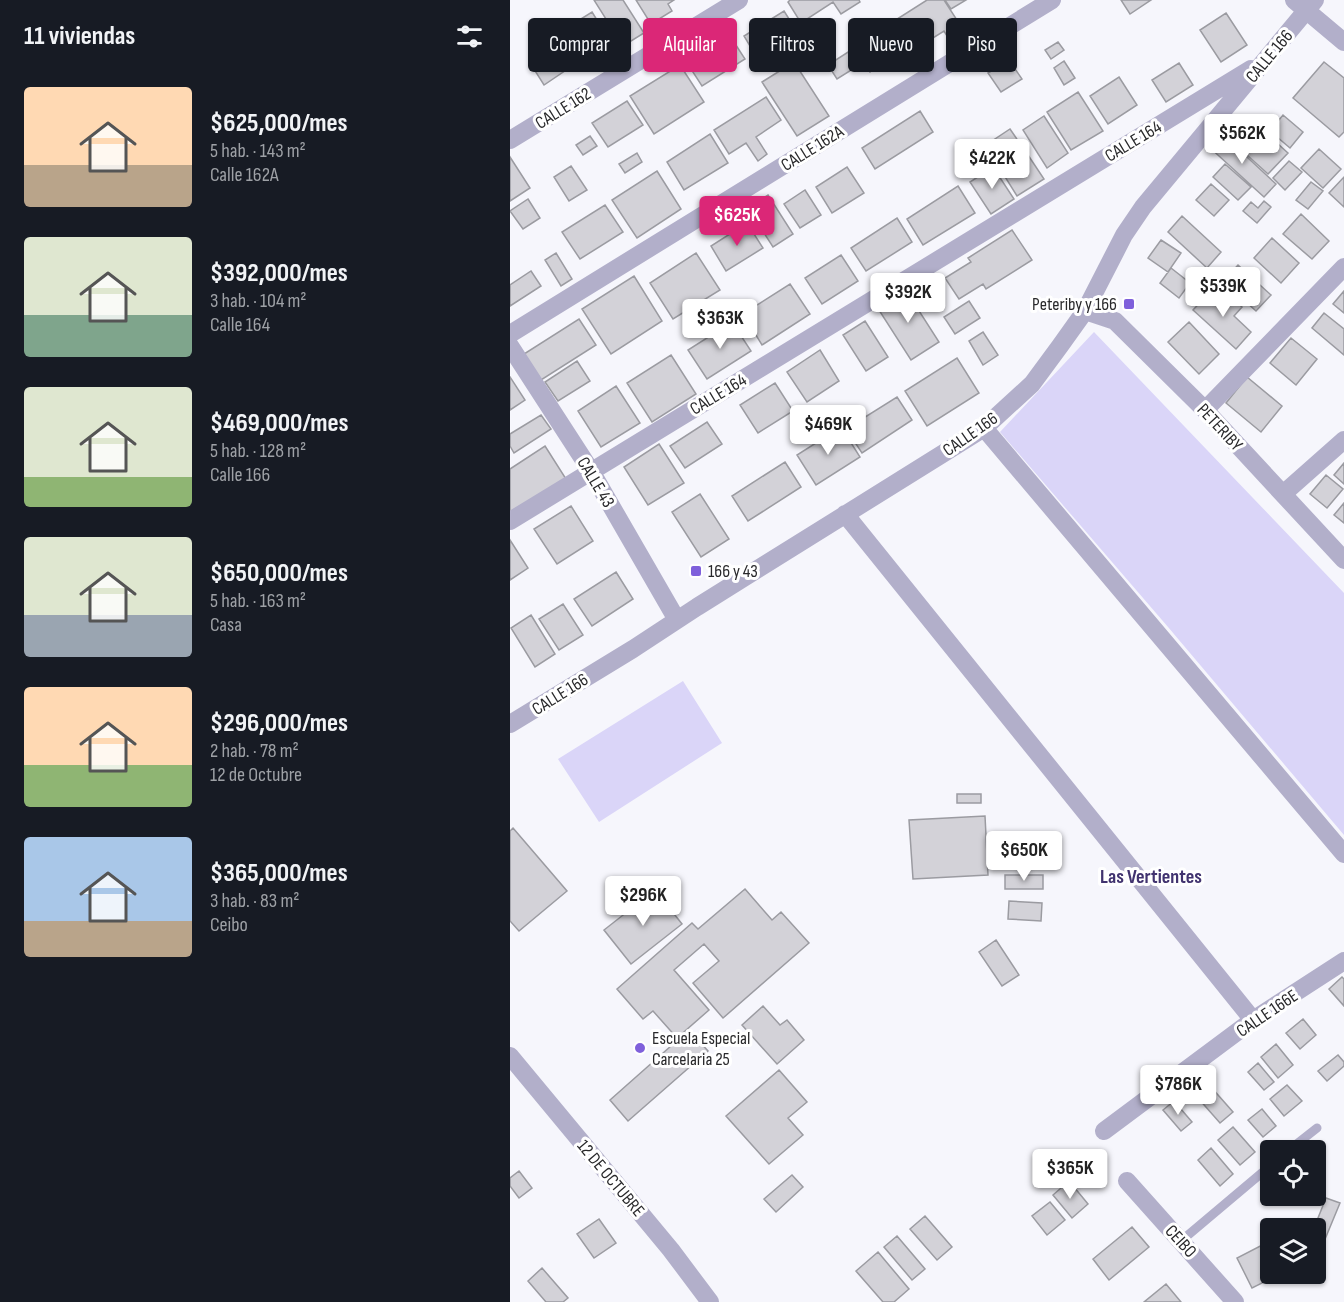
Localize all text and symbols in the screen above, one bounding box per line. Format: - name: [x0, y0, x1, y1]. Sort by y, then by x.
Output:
- chip: Comprar: [528, 18, 631, 72]
- chip: Alquilar: [643, 18, 737, 72]
- chip: Filtros: [749, 18, 836, 72]
- chip: Nuevo: [848, 18, 934, 72]
- chip: Piso: [946, 18, 1017, 72]
- icon: filters: [453, 20, 486, 53]
- text: 11 viviendas: [24, 21, 135, 52]
- street label: CALLE 166: [1241, 26, 1297, 87]
- street label: CALLE 162: [531, 83, 595, 134]
- text: $625,000/mes: [210, 108, 348, 139]
- icon: home: [72, 111, 144, 183]
- pin: $562K: [1200, 114, 1284, 165]
- street label: CALLE 164: [1101, 116, 1166, 166]
- street label: CALLE 162A: [777, 121, 848, 176]
- text: $562K: [1218, 121, 1266, 145]
- text: 5 hab. · 143 m²: [210, 139, 306, 163]
- pin: $422K: [950, 139, 1034, 190]
- text: $422K: [969, 146, 1016, 170]
- text: Calle 162A: [210, 163, 278, 187]
- pin: $625K: [695, 196, 779, 247]
- text: $625K: [713, 203, 761, 227]
- text: $392,000/mes: [210, 258, 348, 289]
- icon: home: [72, 261, 144, 333]
- pin: $539K: [1181, 267, 1265, 318]
- pin: $392K: [866, 273, 950, 324]
- text: $539K: [1199, 274, 1247, 298]
- text: $392K: [884, 280, 932, 304]
- text: 3 hab. · 104 m²: [210, 289, 307, 313]
- place label: Peteriby y 166: [1032, 294, 1117, 315]
- marker: Peteriby y 166: [1122, 297, 1136, 311]
- pin: $363K: [678, 299, 762, 350]
- text: $363K: [696, 306, 744, 330]
- text: Calle 164: [210, 313, 270, 337]
- street label: CALLE 164: [686, 369, 751, 419]
- street label: PETERIBY: [1193, 399, 1247, 456]
- pin: $469K: [786, 405, 870, 456]
- text: $469,000/mes: [210, 408, 349, 439]
- street label: CALLE 166: [939, 408, 1002, 461]
- icon: home: [72, 411, 144, 483]
- text: $469K: [804, 412, 852, 436]
- text: 5 hab. · 128 m²: [210, 439, 306, 463]
- street label: CALLE 43: [572, 453, 619, 511]
- text: Calle 166: [210, 463, 270, 487]
- text: $650,000/mes: [210, 558, 348, 589]
- icon: home: [72, 561, 144, 633]
- place label: 166 y 43: [708, 561, 758, 582]
- marker: 166 y 43: [689, 564, 703, 578]
- text: 5 hab. · 163 m²: [210, 589, 306, 613]
- text: Casa: [210, 613, 242, 637]
- street label: CALLE 166: [528, 669, 592, 720]
- text: $296,000/mes: [210, 708, 348, 739]
- icon: home: [72, 711, 144, 783]
- text: 2 hab. · 78 m²: [210, 739, 299, 763]
- text: 12 de Octubre: [210, 763, 302, 787]
- pin: $650K: [982, 831, 1066, 882]
- text: $650K: [1000, 838, 1048, 862]
- text: $365,000/mes: [210, 858, 348, 889]
- icon: home: [72, 861, 144, 933]
- district label: Las Vertientes: [1100, 865, 1202, 889]
- pin: $296K: [601, 876, 685, 927]
- text: $296K: [619, 883, 667, 907]
- text: 3 hab. · 83 m²: [210, 889, 299, 913]
- text: Ceibo: [210, 913, 248, 937]
- street label: CALLE 166E: [1233, 985, 1302, 1042]
- place label: Escuela Especial Carcelaria 25: [652, 1028, 750, 1070]
- marker: Escuela Especial Carcelaria 25: [633, 1041, 647, 1055]
- pin: $786K: [1136, 1065, 1220, 1116]
- text: $786K: [1154, 1072, 1202, 1096]
- street label: 12 DE OCTUBRE: [573, 1136, 649, 1221]
- map controls: [1260, 1140, 1326, 1284]
- button: locate: [1260, 1140, 1326, 1206]
- pin: $365K: [1028, 1149, 1112, 1200]
- text: $365K: [1046, 1156, 1094, 1180]
- button: layers: [1260, 1218, 1326, 1284]
- street label: CEIBO: [1161, 1221, 1201, 1262]

